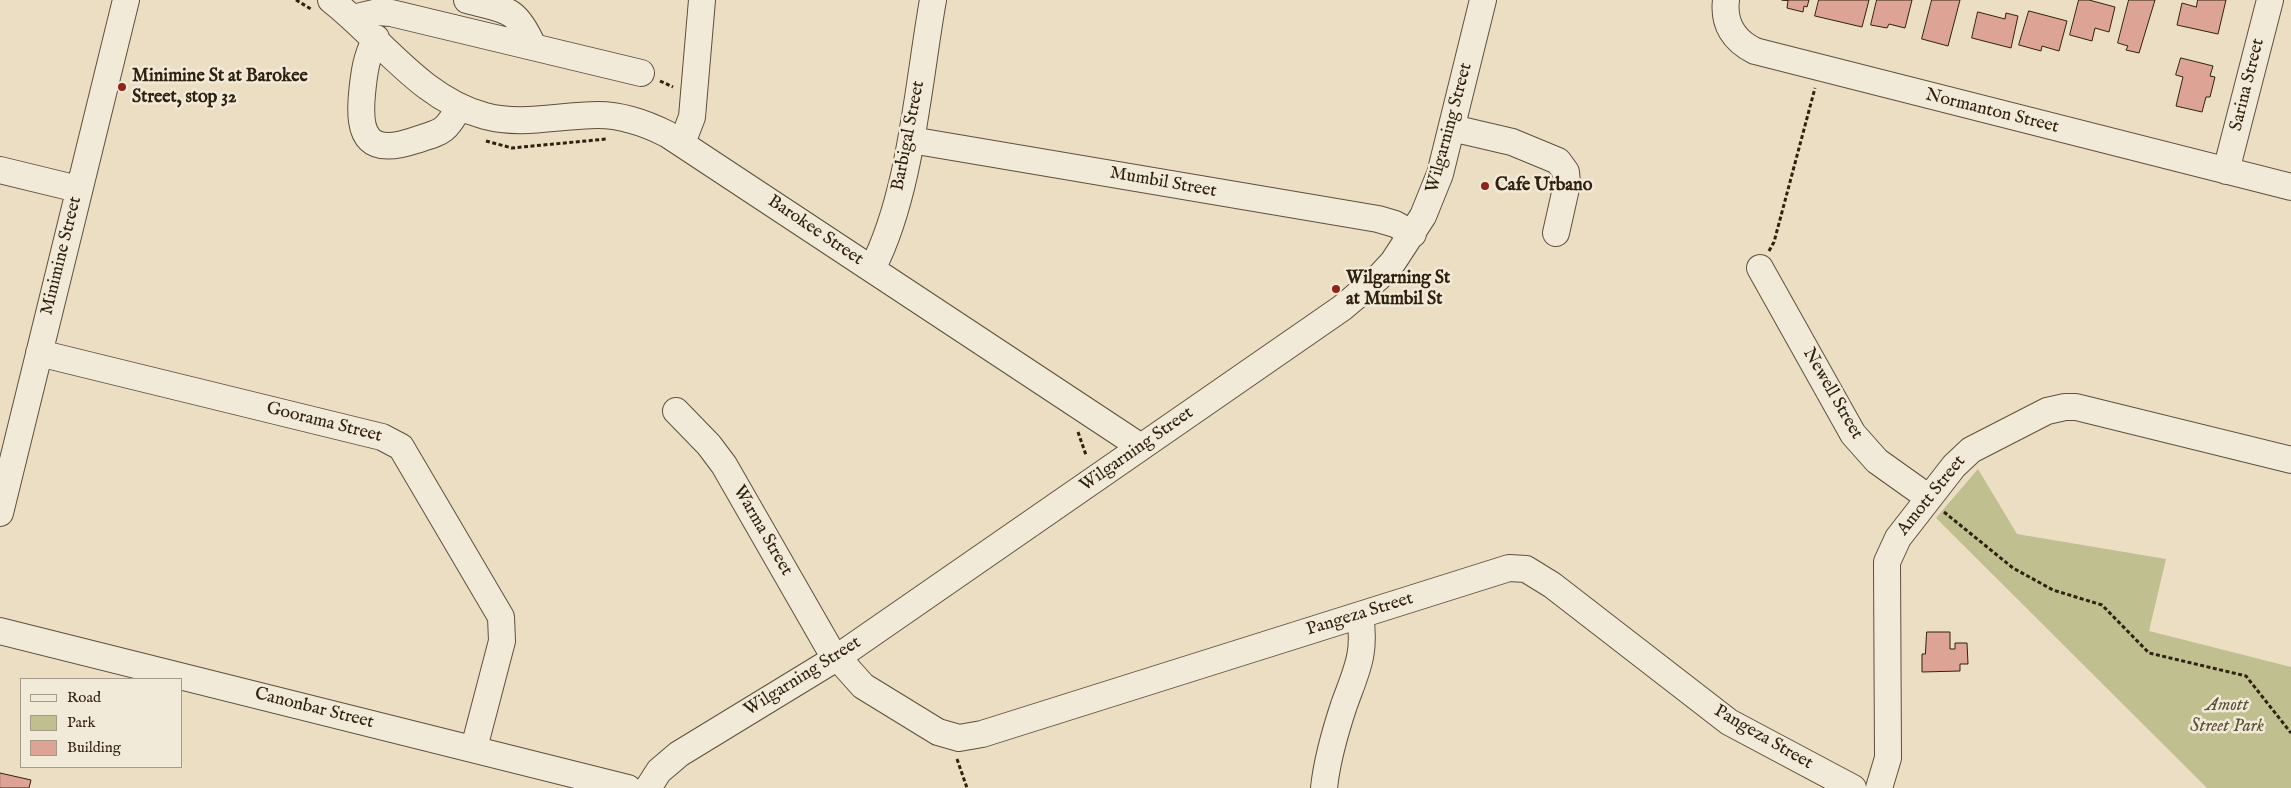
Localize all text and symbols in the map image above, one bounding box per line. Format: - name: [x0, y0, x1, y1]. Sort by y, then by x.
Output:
- street label: Sarina Street: [2226, 37, 2270, 133]
- street label: Wilgarning Street: [1422, 61, 1478, 195]
- place label: Minimine St at Barokee Street, stop 32: [132, 66, 308, 108]
- street label: Barbigal Street: [888, 79, 930, 193]
- marker: Minimine St at Barokee Street, stop 32: [116, 81, 128, 93]
- street label: Normanton Street: [1923, 85, 2061, 139]
- street label: Mumbil Street: [1108, 163, 1218, 203]
- place label: Cafe Urbano: [1495, 175, 1592, 197]
- marker: Cafe Urbano: [1479, 180, 1491, 192]
- street label: Barokee Street: [763, 191, 867, 271]
- street label: Minimine Street: [37, 195, 87, 317]
- place label: Wilgarning St at Mumbil St: [1346, 268, 1450, 310]
- marker: Wilgarning St at Mumbil St: [1330, 283, 1342, 295]
- street label: Newell Street: [1797, 344, 1867, 444]
- street label: Goorama Street: [264, 398, 384, 448]
- street label: Wilgarning Street: [1076, 403, 1198, 497]
- street label: Amott Street: [1893, 452, 1971, 540]
- street label: Warma Street: [727, 482, 797, 580]
- street label: Pangeza Street: [1304, 589, 1416, 641]
- street label: Wilgarning Street: [741, 632, 865, 722]
- legend: [20, 678, 182, 768]
- street label: Canonbar Street: [252, 684, 376, 734]
- text: Road: [67, 688, 101, 707]
- park label: Amott Street Park: [2190, 695, 2264, 738]
- street label: Pangeza Street: [1710, 701, 1816, 775]
- text: Park: [67, 713, 96, 732]
- text: Building: [67, 738, 121, 757]

